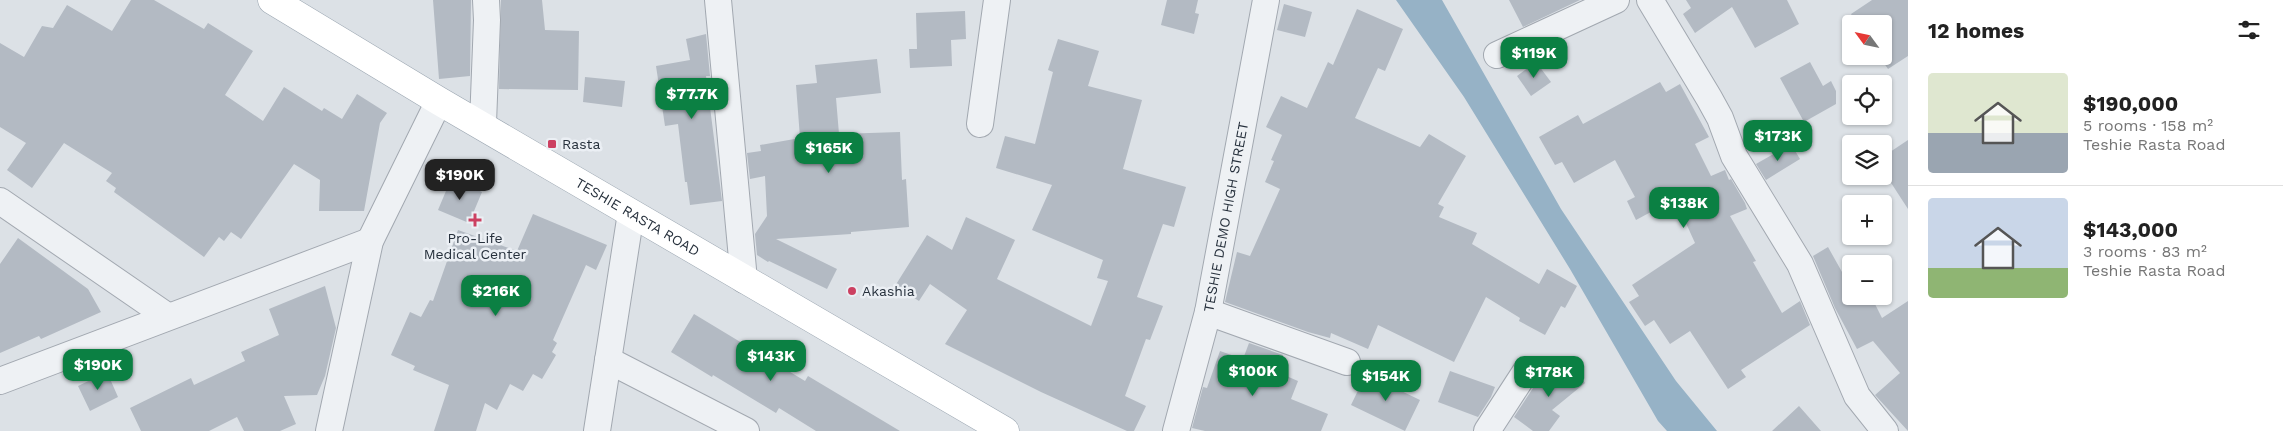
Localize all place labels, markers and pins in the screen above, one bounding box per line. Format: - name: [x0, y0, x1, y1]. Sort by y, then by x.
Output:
- pin: $119K: [1499, 36, 1569, 79]
- pin: $77.7K: [651, 78, 733, 120]
- pin: $173K: [1743, 120, 1813, 162]
- pin: $165K: [794, 132, 864, 174]
- place label: Rasta: [562, 136, 600, 152]
- marker: Rasta: [546, 138, 558, 150]
- pin: $190K: [425, 158, 495, 201]
- pin: $138K: [1649, 186, 1719, 229]
- marker: Pro-Life Medical Center: [468, 213, 482, 227]
- place label: Pro-Life Medical Center: [424, 230, 527, 262]
- pin: $216K: [461, 274, 531, 317]
- place label: Akashia: [862, 283, 915, 299]
- marker: Akashia: [846, 285, 858, 297]
- pin: $143K: [736, 340, 806, 382]
- pin: $190K: [63, 348, 133, 391]
- pin: $100K: [1218, 354, 1288, 397]
- pin: $178K: [1514, 356, 1584, 398]
- pin: $154K: [1351, 360, 1421, 402]

